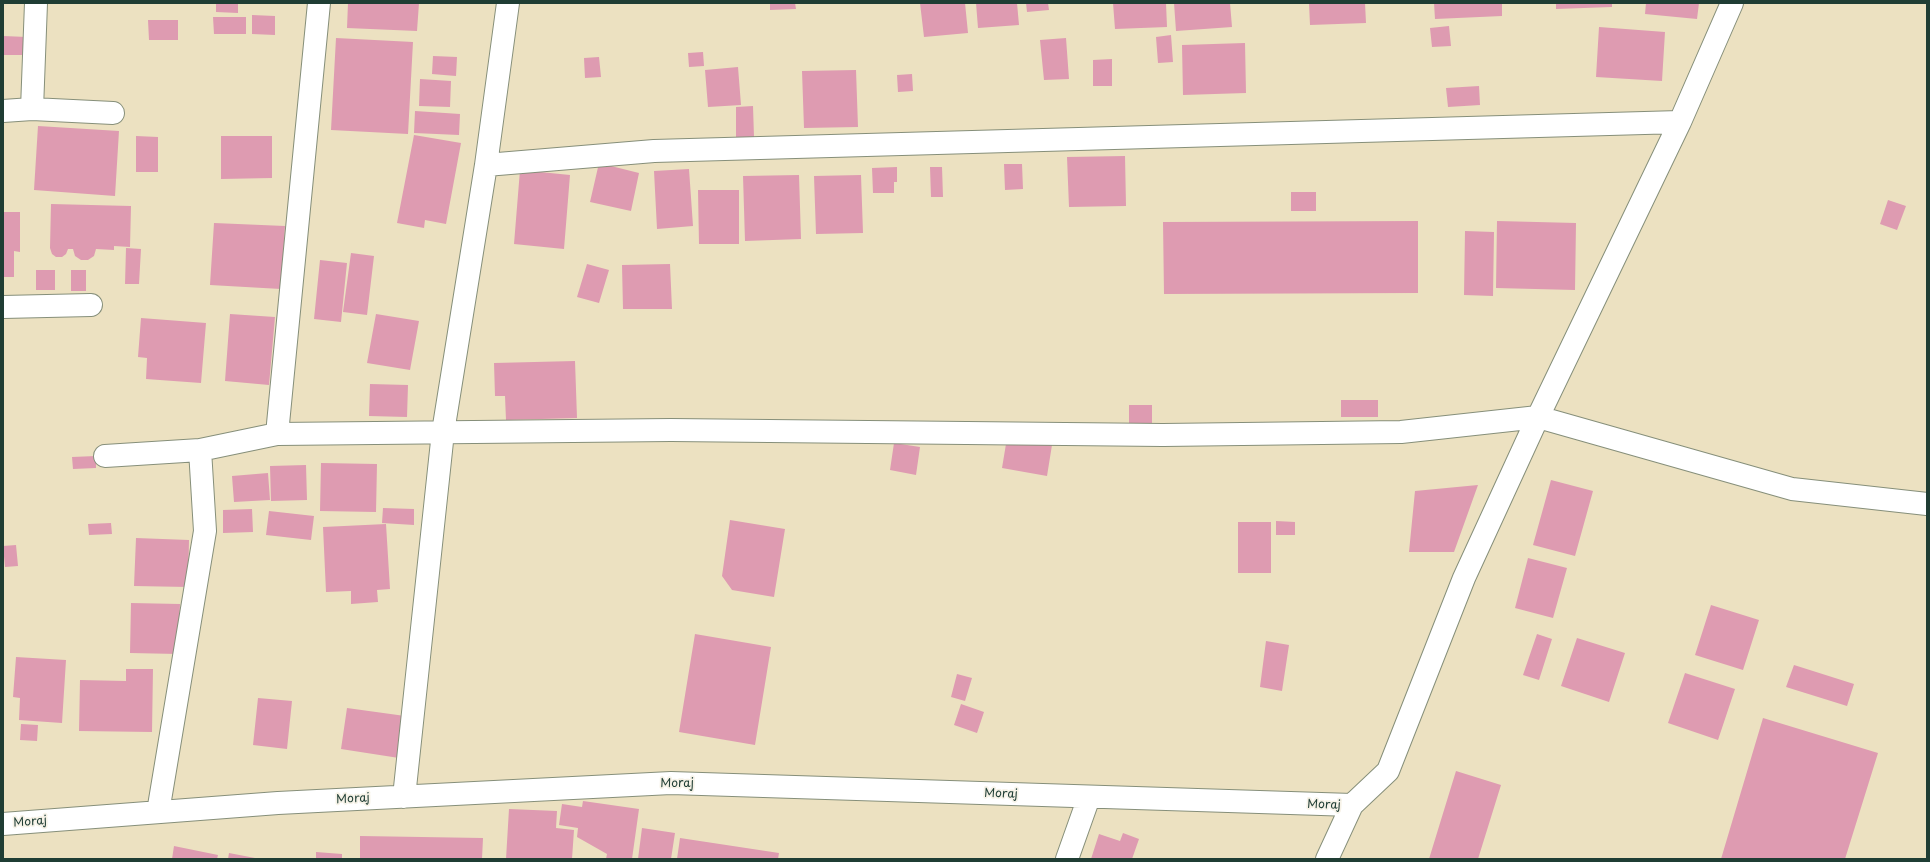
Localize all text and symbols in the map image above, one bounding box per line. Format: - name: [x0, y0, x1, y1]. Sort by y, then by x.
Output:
- street label: Moraj: [660, 777, 694, 791]
- street label: Moraj: [984, 786, 1018, 802]
- street label: Moraj: [336, 791, 370, 807]
- street label: Moraj: [1307, 797, 1341, 813]
- street label: Moraj: [13, 814, 47, 830]

